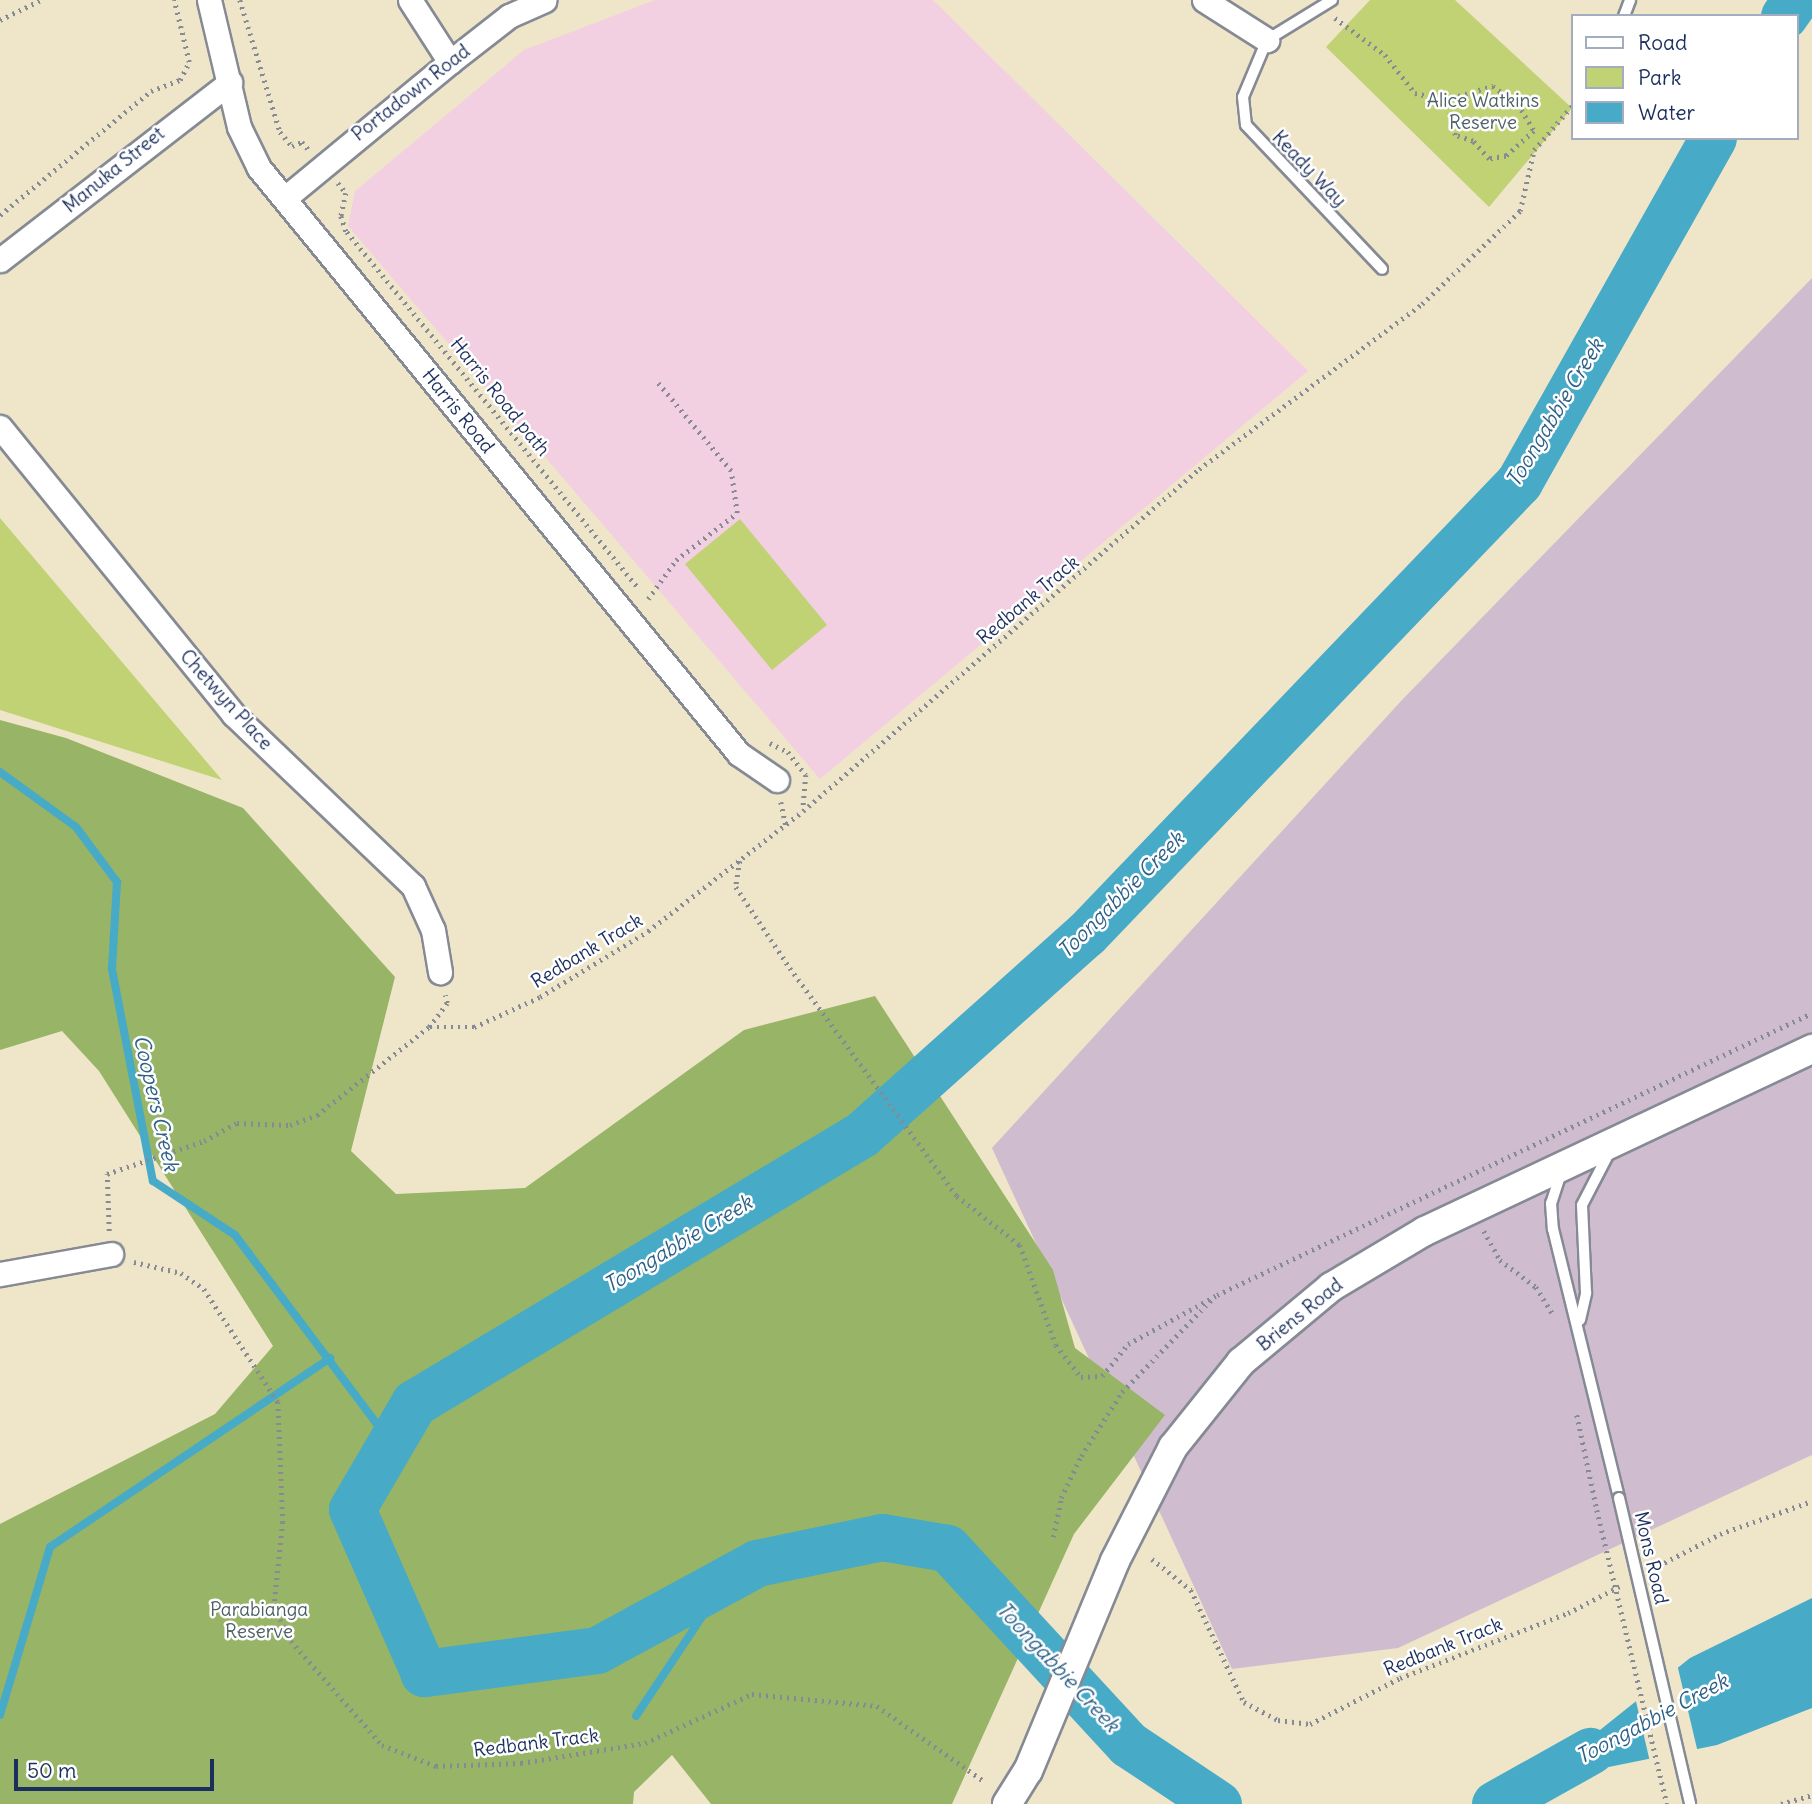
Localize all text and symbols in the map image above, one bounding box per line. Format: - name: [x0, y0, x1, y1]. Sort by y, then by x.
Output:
- legend: [1570, 14, 1798, 140]
- text: Road: [1638, 29, 1687, 56]
- street label: Portadown Road: [347, 40, 475, 146]
- text: Park: [1638, 64, 1681, 91]
- park label: Alice Watkins Reserve: [1427, 90, 1539, 134]
- text: Water: [1638, 99, 1695, 126]
- street label: Manuka Street: [59, 122, 169, 218]
- street label: Keady Way: [1267, 126, 1351, 212]
- street label: Harris Road path: [445, 333, 555, 461]
- water label: Toongabbie Creek: [1501, 334, 1609, 492]
- street label: Harris Road: [417, 364, 499, 458]
- street label: Redbank Track: [972, 551, 1084, 649]
- street label: Chetwyn Place: [175, 645, 277, 755]
- water label: Toongabbie Creek: [1053, 827, 1189, 963]
- street label: Redbank Track: [527, 909, 647, 993]
- water label: Coopers Creek: [128, 1033, 184, 1173]
- water label: Toongabbie Creek: [599, 1190, 757, 1298]
- street label: Briens Road: [1253, 1274, 1347, 1356]
- street label: Mons Road: [1629, 1509, 1673, 1607]
- water label: Toongabbie Creek: [991, 1597, 1125, 1737]
- park label: Parabianga Reserve: [210, 1599, 308, 1643]
- street label: Redbank Track: [1380, 1613, 1506, 1681]
- water label: Toongabbie Creek: [1572, 1668, 1732, 1770]
- street label: Redbank Track: [472, 1724, 600, 1762]
- scale bar: [18, 1744, 217, 1788]
- text: 50 m: [27, 1757, 76, 1784]

